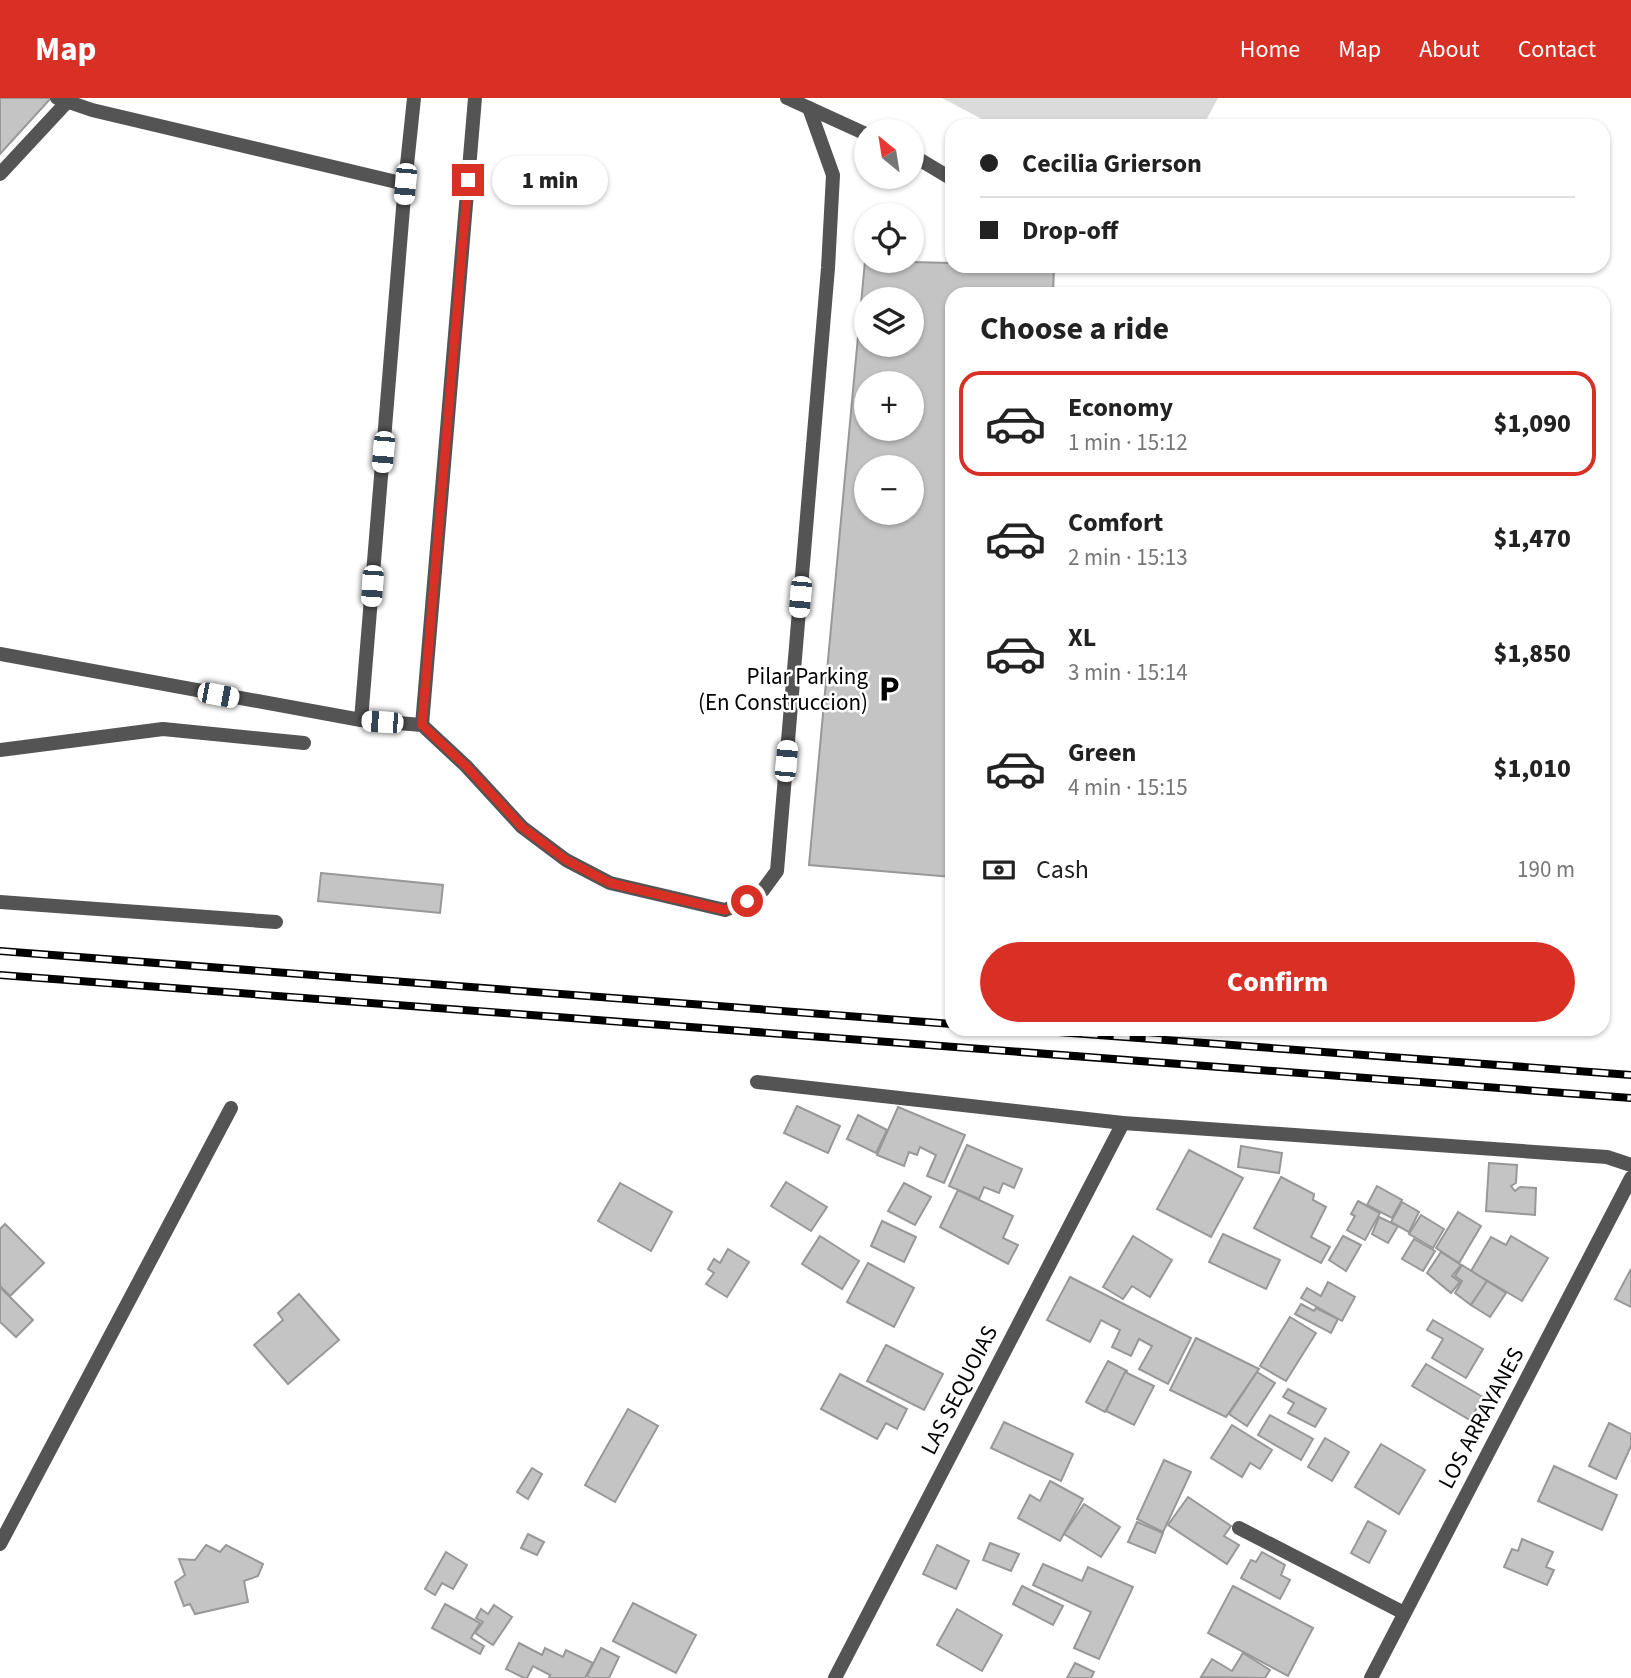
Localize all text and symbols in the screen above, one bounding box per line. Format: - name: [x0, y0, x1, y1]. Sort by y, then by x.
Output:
- text: Map: [35, 26, 96, 73]
- text: Home: [1240, 32, 1300, 67]
- text: Map: [1338, 32, 1381, 67]
- text: About: [1419, 32, 1480, 67]
- text: Contact: [1518, 32, 1596, 67]
- north arrow: [854, 119, 924, 189]
- map controls: [854, 119, 924, 525]
- text: Cecilia Grierson: [1022, 145, 1202, 182]
- callout: 1 min: [492, 155, 608, 204]
- car: [393, 162, 418, 206]
- route end: [452, 164, 484, 196]
- text: 1 min: [522, 164, 578, 197]
- button: locate: [854, 203, 924, 273]
- text: Drop-off: [1022, 212, 1118, 249]
- button: layers: [854, 287, 924, 357]
- text: Choose a ride: [980, 306, 1169, 352]
- button: +: [854, 371, 924, 441]
- text: Economy: [1068, 389, 1173, 426]
- icon: car: [984, 392, 1047, 455]
- text: $1,090: [1494, 405, 1571, 442]
- text: 1 min · 15:12: [1068, 426, 1188, 459]
- car: [371, 430, 396, 474]
- button: −: [854, 455, 924, 525]
- text: Comfort: [1068, 504, 1163, 541]
- icon: car: [984, 507, 1047, 570]
- text: $1,470: [1494, 520, 1571, 557]
- text: 2 min · 15:13: [1068, 541, 1188, 574]
- car: [361, 564, 384, 608]
- car: [788, 575, 813, 619]
- text: XL: [1068, 619, 1096, 656]
- icon: car: [984, 622, 1047, 685]
- text: $1,850: [1494, 635, 1571, 672]
- text: 3 min · 15:14: [1068, 656, 1188, 689]
- place label: Pilar Parking (En Construccion): [698, 660, 868, 719]
- parking icon: Pilar Parking (En Construccion): [874, 674, 904, 704]
- car: [196, 681, 241, 709]
- car: [361, 710, 404, 734]
- text: Green: [1068, 734, 1136, 771]
- icon: car: [984, 737, 1047, 800]
- car: [774, 739, 799, 783]
- text: $1,010: [1494, 750, 1571, 787]
- text: 4 min · 15:15: [1068, 771, 1188, 804]
- icon: cash: [980, 851, 1018, 889]
- text: Cash: [1036, 851, 1089, 888]
- text: 190 m: [1517, 853, 1575, 886]
- route start: [731, 885, 763, 917]
- button: Confirm: [980, 942, 1575, 1022]
- street label: LAS SEQUOIAS: [912, 1320, 1006, 1460]
- street label: LOS ARRAYANES: [1430, 1341, 1532, 1495]

